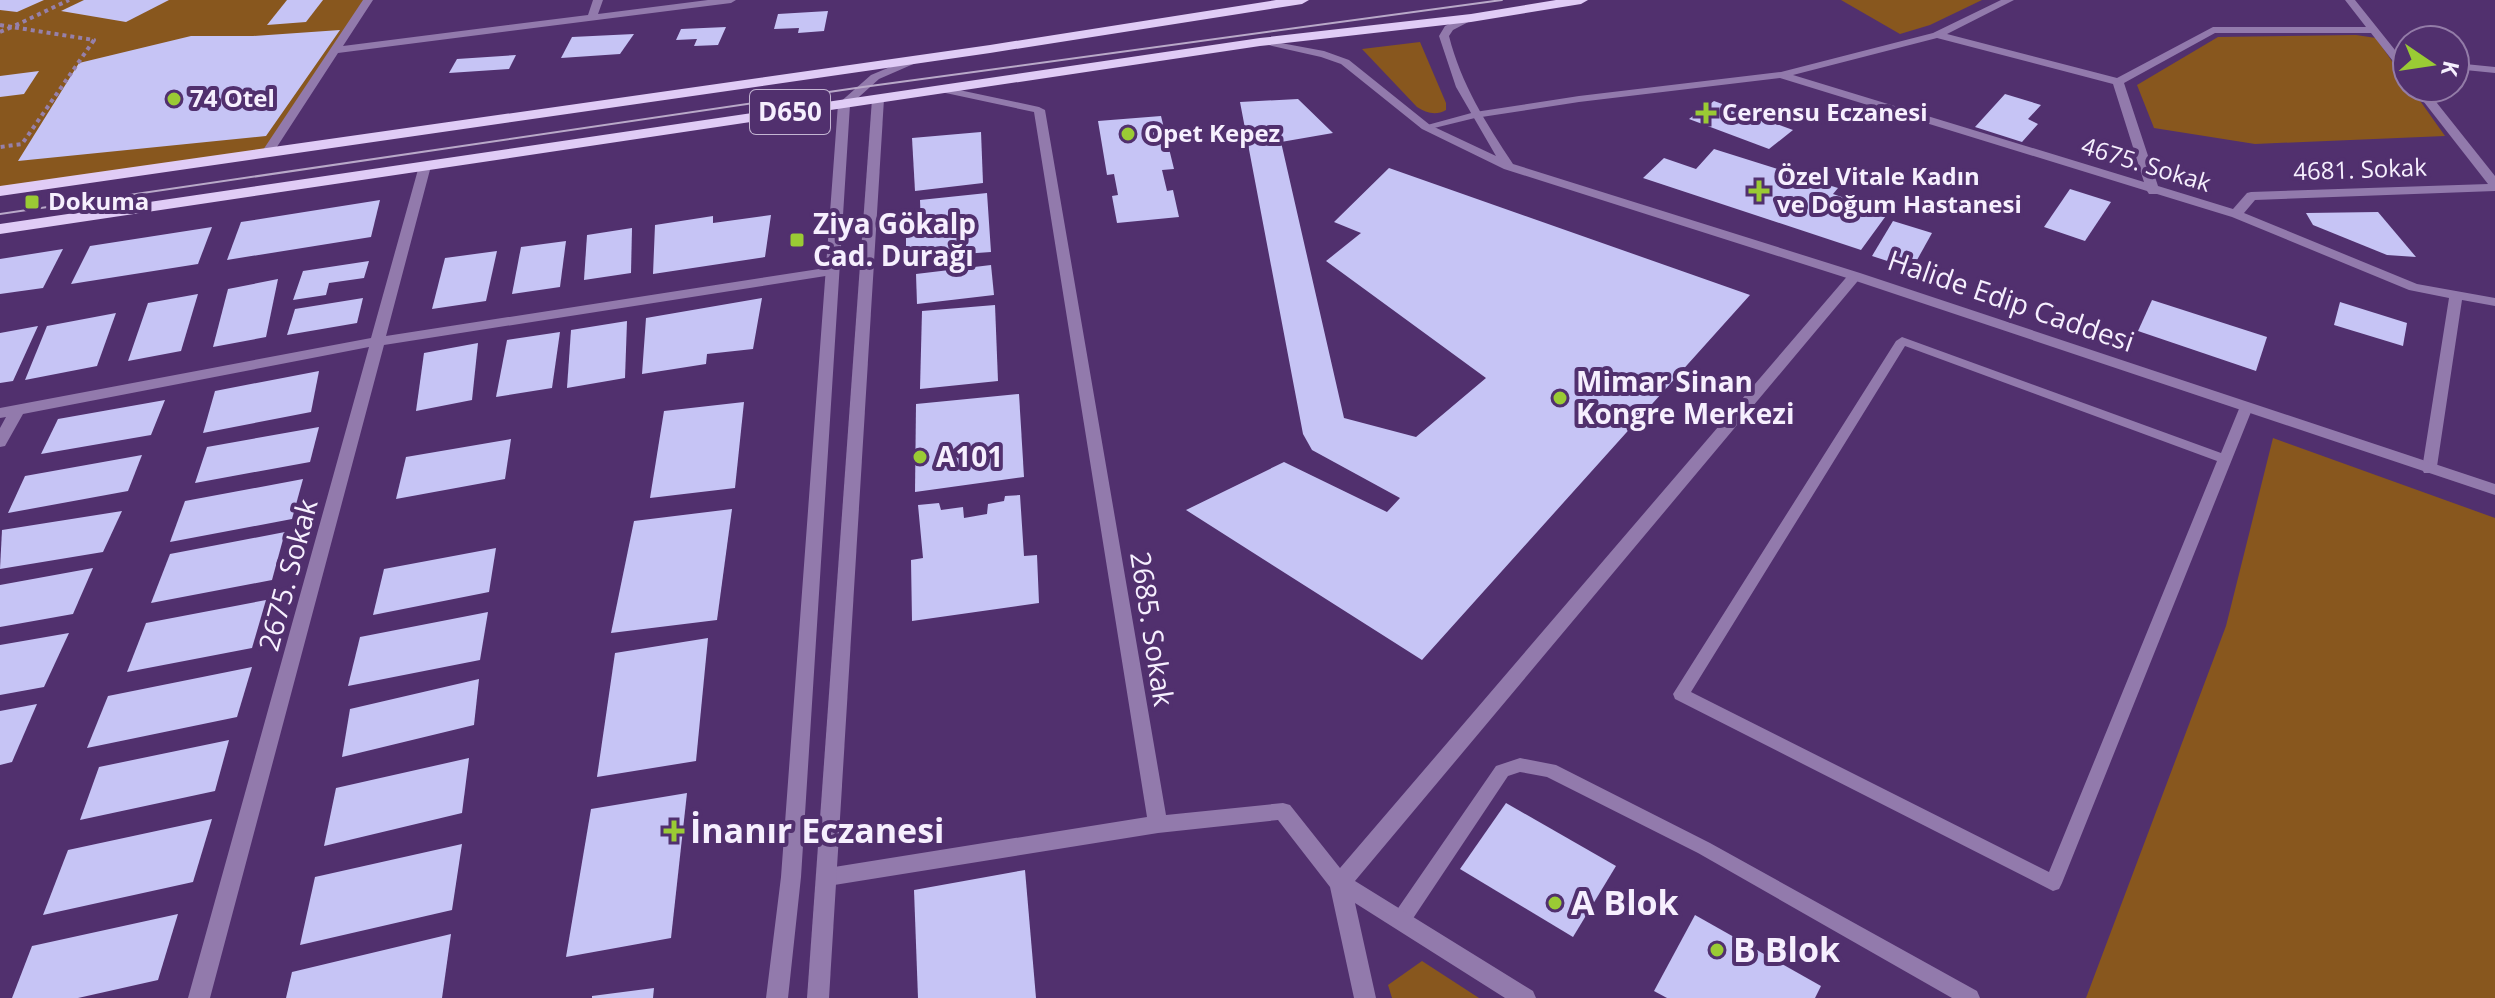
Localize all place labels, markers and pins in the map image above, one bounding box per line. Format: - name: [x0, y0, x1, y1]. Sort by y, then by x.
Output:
- place label: 74 Otel: [190, 81, 275, 114]
- marker: 74 Otel: [165, 90, 183, 108]
- place label: Cerensu Eczanesi: [1722, 95, 1927, 128]
- marker: Cerensu Eczanesi: [1697, 104, 1715, 122]
- place label: Opet Kepez: [1144, 116, 1280, 149]
- marker: Opet Kepez: [1119, 125, 1137, 143]
- place label: Özel Vitale Kadın ve Doğum Hastanesi: [1777, 159, 2022, 220]
- marker: Özel Vitale Kadın ve Doğum Hastanesi: [1748, 180, 1770, 202]
- place label: Dokuma: [48, 184, 149, 217]
- marker: Dokuma: [23, 193, 41, 211]
- place label: Ziya Gökalp Cad. Durağı: [813, 204, 976, 274]
- marker: Ziya Gökalp Cad. Durağı: [788, 231, 806, 249]
- place label: Mimar Sinan Kongre Merkezi: [1576, 362, 1794, 432]
- marker: Mimar Sinan Kongre Merkezi: [1551, 389, 1569, 407]
- place label: A101: [936, 437, 1003, 475]
- marker: A101: [911, 448, 929, 466]
- place label: İnanır Eczanesi: [690, 807, 945, 853]
- marker: İnanır Eczanesi: [665, 822, 683, 840]
- place label: A Blok: [1571, 879, 1680, 925]
- marker: A Blok: [1546, 894, 1564, 912]
- place label: B Blok: [1733, 926, 1841, 972]
- marker: B Blok: [1708, 941, 1726, 959]

